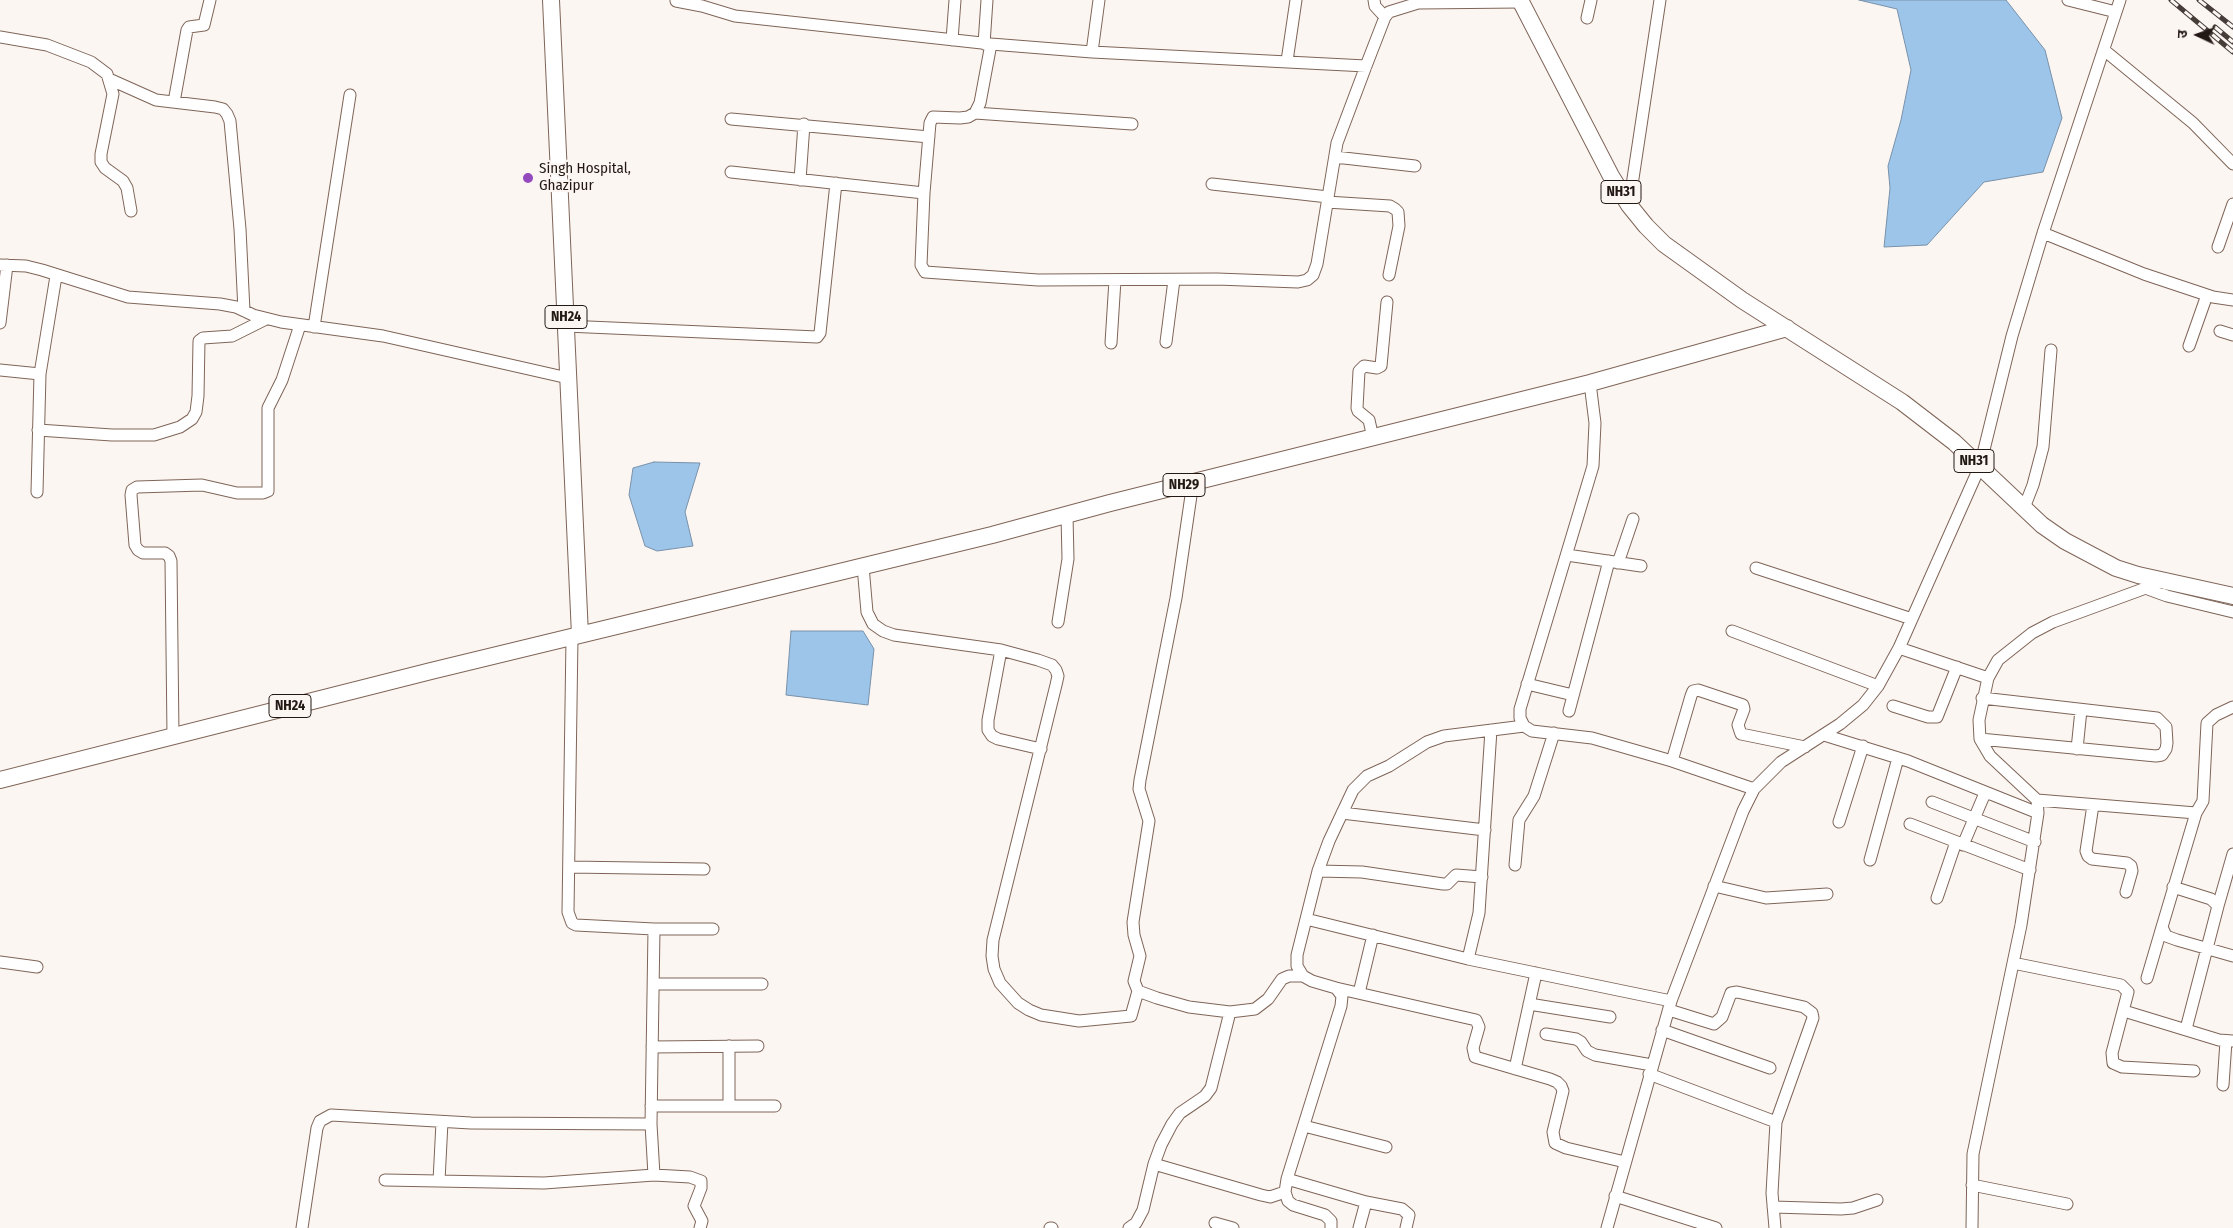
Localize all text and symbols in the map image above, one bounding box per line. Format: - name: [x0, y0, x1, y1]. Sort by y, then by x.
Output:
- north arrow: [2173, 10, 2223, 60]
- text: उ: [2174, 30, 2191, 39]
- place label: Singh Hospital, Ghazipur: [539, 160, 631, 195]
- marker: Singh Hospital, Ghazipur: [521, 171, 535, 185]
- road number: NH31: [1601, 180, 1641, 203]
- road number: NH24: [545, 306, 587, 328]
- road number: NH31: [1954, 450, 1994, 472]
- road number: NH29: [1163, 474, 1205, 496]
- road number: NH24: [269, 694, 311, 718]

